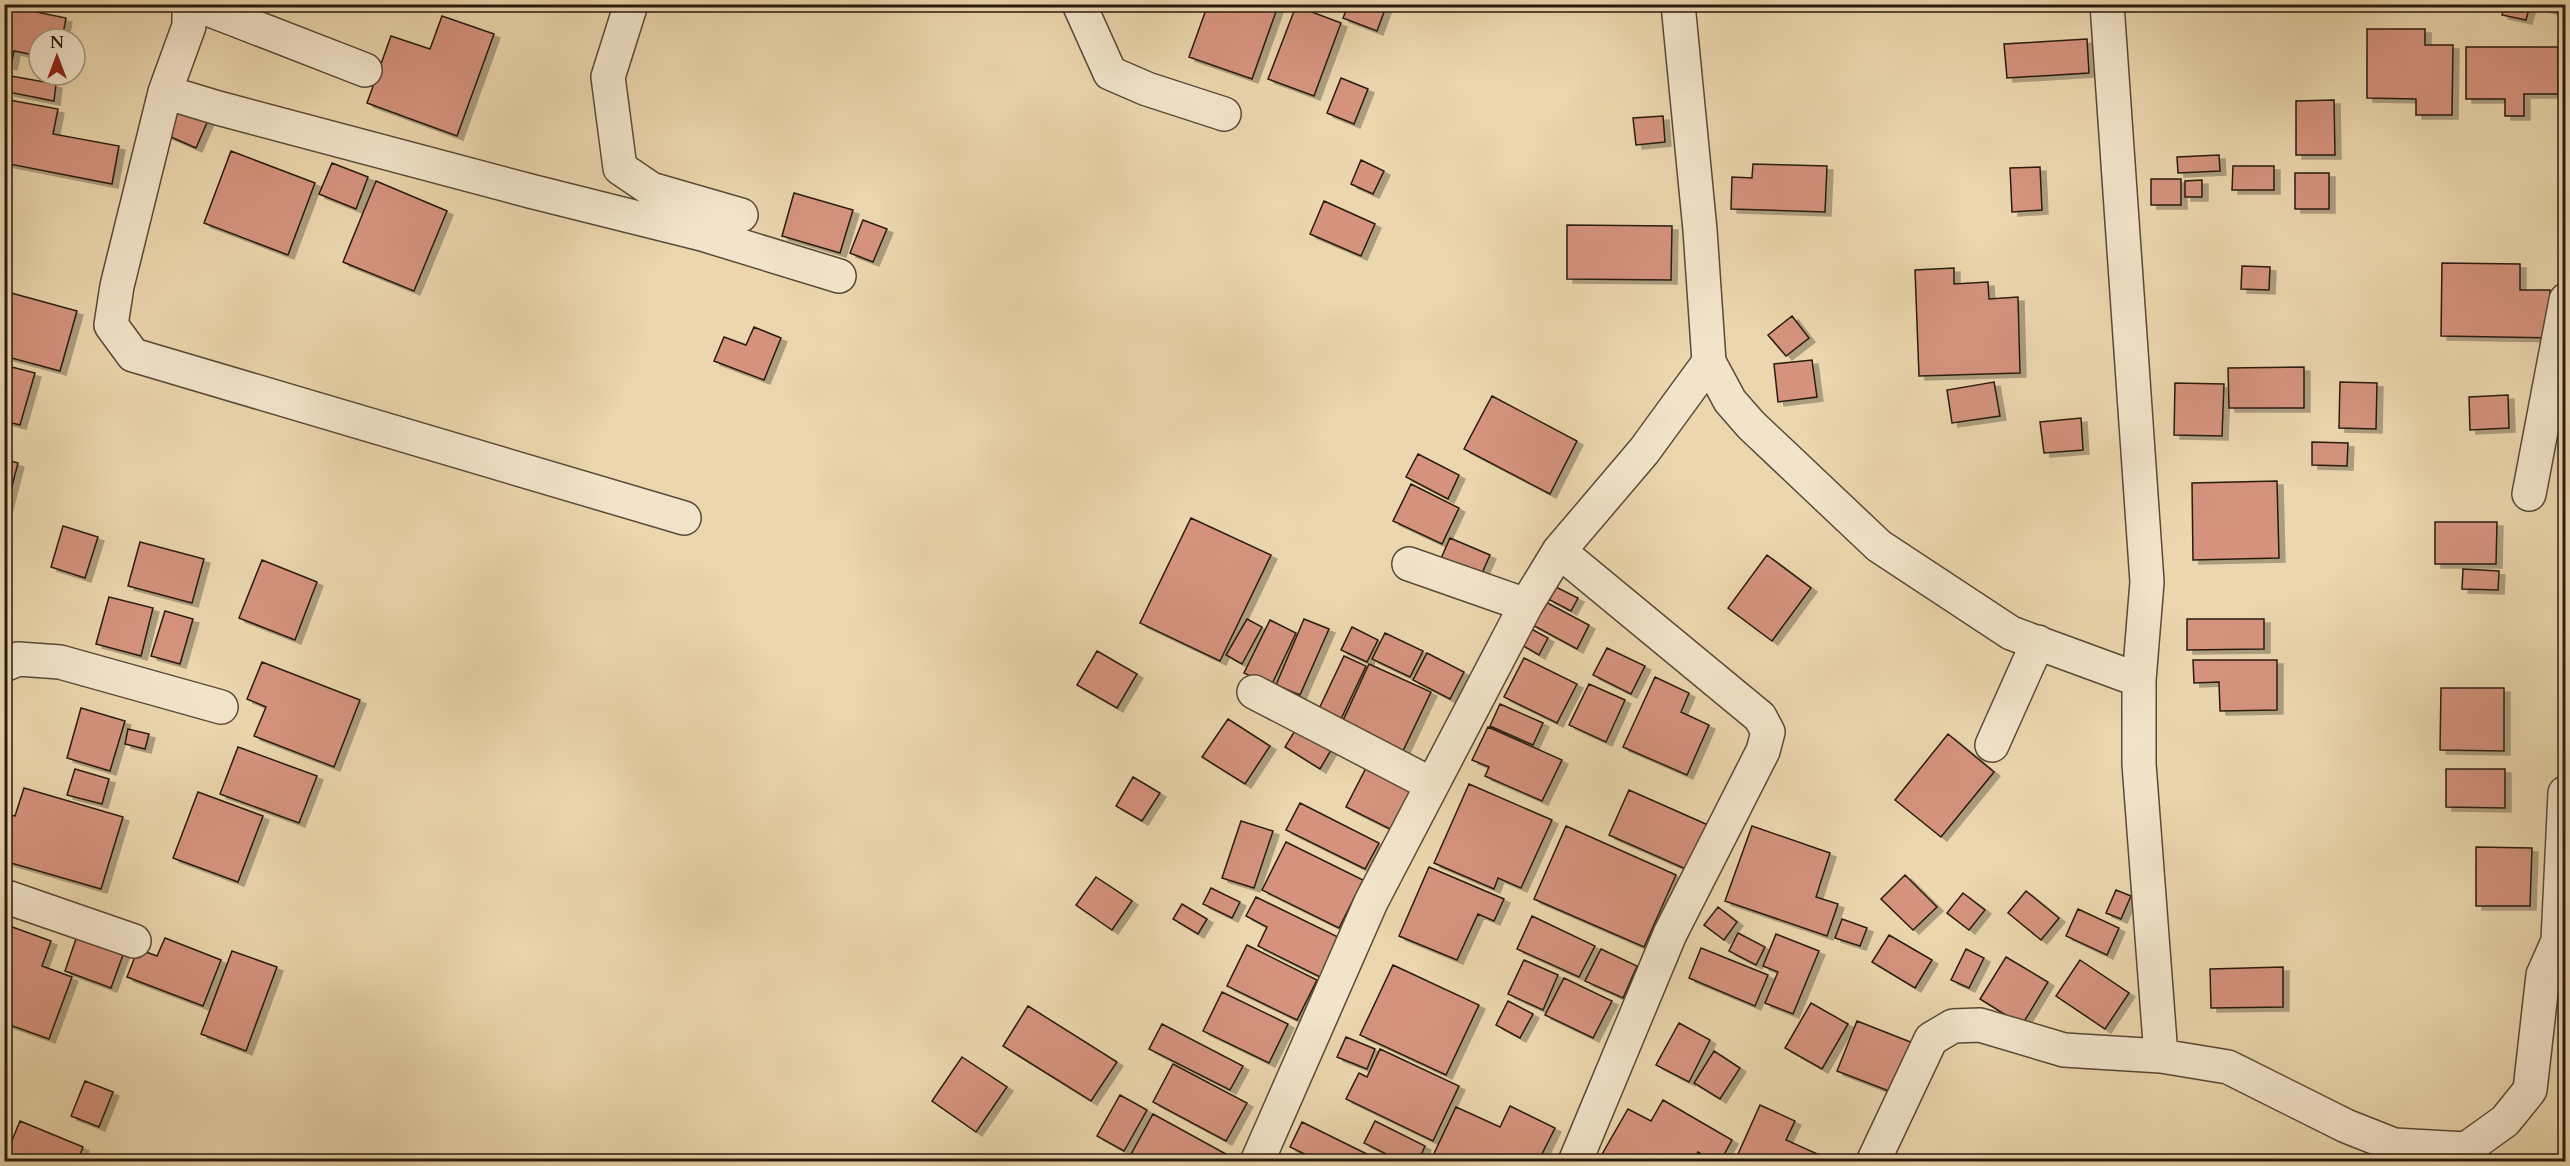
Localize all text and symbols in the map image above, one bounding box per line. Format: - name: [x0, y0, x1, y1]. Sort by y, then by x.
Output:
- north arrow: [27, 27, 87, 87]
- text: N: [50, 32, 64, 54]

